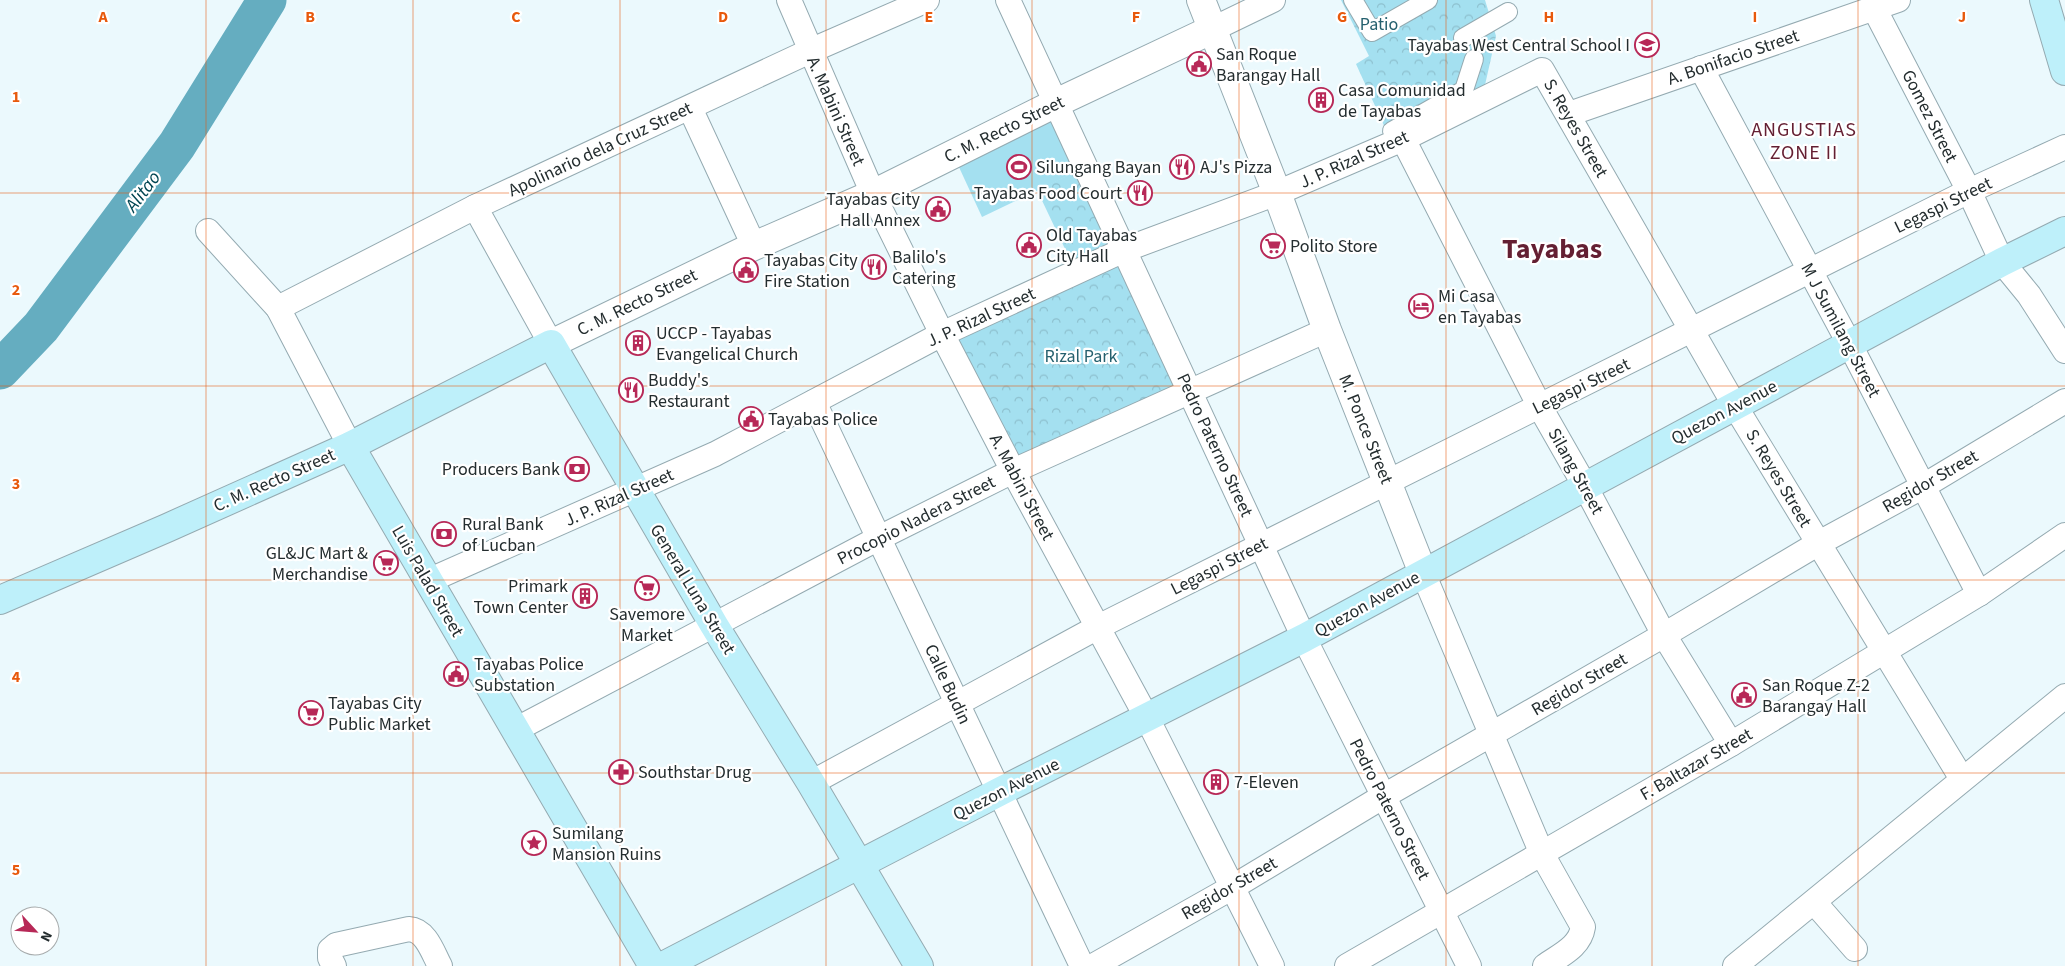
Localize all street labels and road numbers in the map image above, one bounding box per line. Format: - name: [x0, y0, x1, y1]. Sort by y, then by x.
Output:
- street label: A. Bonifacio Street: [1664, 23, 1802, 92]
- street label: A. Mabini Street: [800, 53, 871, 170]
- street label: Gomez Street: [1895, 66, 1964, 167]
- street label: S. Reyes Street: [1537, 74, 1614, 182]
- street label: C. M. Recto Street: [940, 90, 1068, 169]
- street label: Apolinario dela Cruz Street: [504, 96, 696, 203]
- street label: J. P. Rizal Street: [1296, 124, 1413, 195]
- street label: Legaspi Street: [1890, 171, 1996, 240]
- street label: M J Sumilang Street: [1795, 259, 1887, 402]
- street label: C. M. Recto Street: [573, 263, 701, 342]
- street label: J. P. Rizal Street: [923, 281, 1039, 353]
- street label: Legaspi Street: [1528, 352, 1634, 421]
- street label: Pedro Paterno Street: [1170, 369, 1259, 521]
- street label: M. Ponce Street: [1332, 371, 1399, 488]
- street label: Quezon Avenue: [1667, 374, 1782, 451]
- street label: Silang Street: [1542, 423, 1610, 519]
- street label: S. Reyes Street: [1739, 425, 1818, 532]
- street label: A. Mabini Street: [983, 430, 1060, 545]
- street label: C. M. Recto Street: [209, 442, 339, 518]
- street label: Regidor Street: [1878, 444, 1983, 519]
- street label: J. P. Rizal Street: [561, 462, 678, 533]
- street label: Procopio Nadera Street: [833, 470, 1000, 571]
- street label: General Luna Street: [644, 519, 741, 659]
- street label: Luis Palad Street: [386, 521, 470, 642]
- street label: Legaspi Street: [1166, 531, 1272, 602]
- street label: Quezon Avenue: [1310, 565, 1424, 644]
- street label: Calle Budin: [918, 640, 977, 728]
- street label: Regidor Street: [1527, 647, 1632, 722]
- street label: F. Baltazar Street: [1635, 722, 1757, 807]
- street label: Pedro Paterno Street: [1343, 734, 1436, 884]
- street label: Quezon Avenue: [949, 752, 1064, 827]
- street label: Regidor Street: [1177, 851, 1282, 926]

